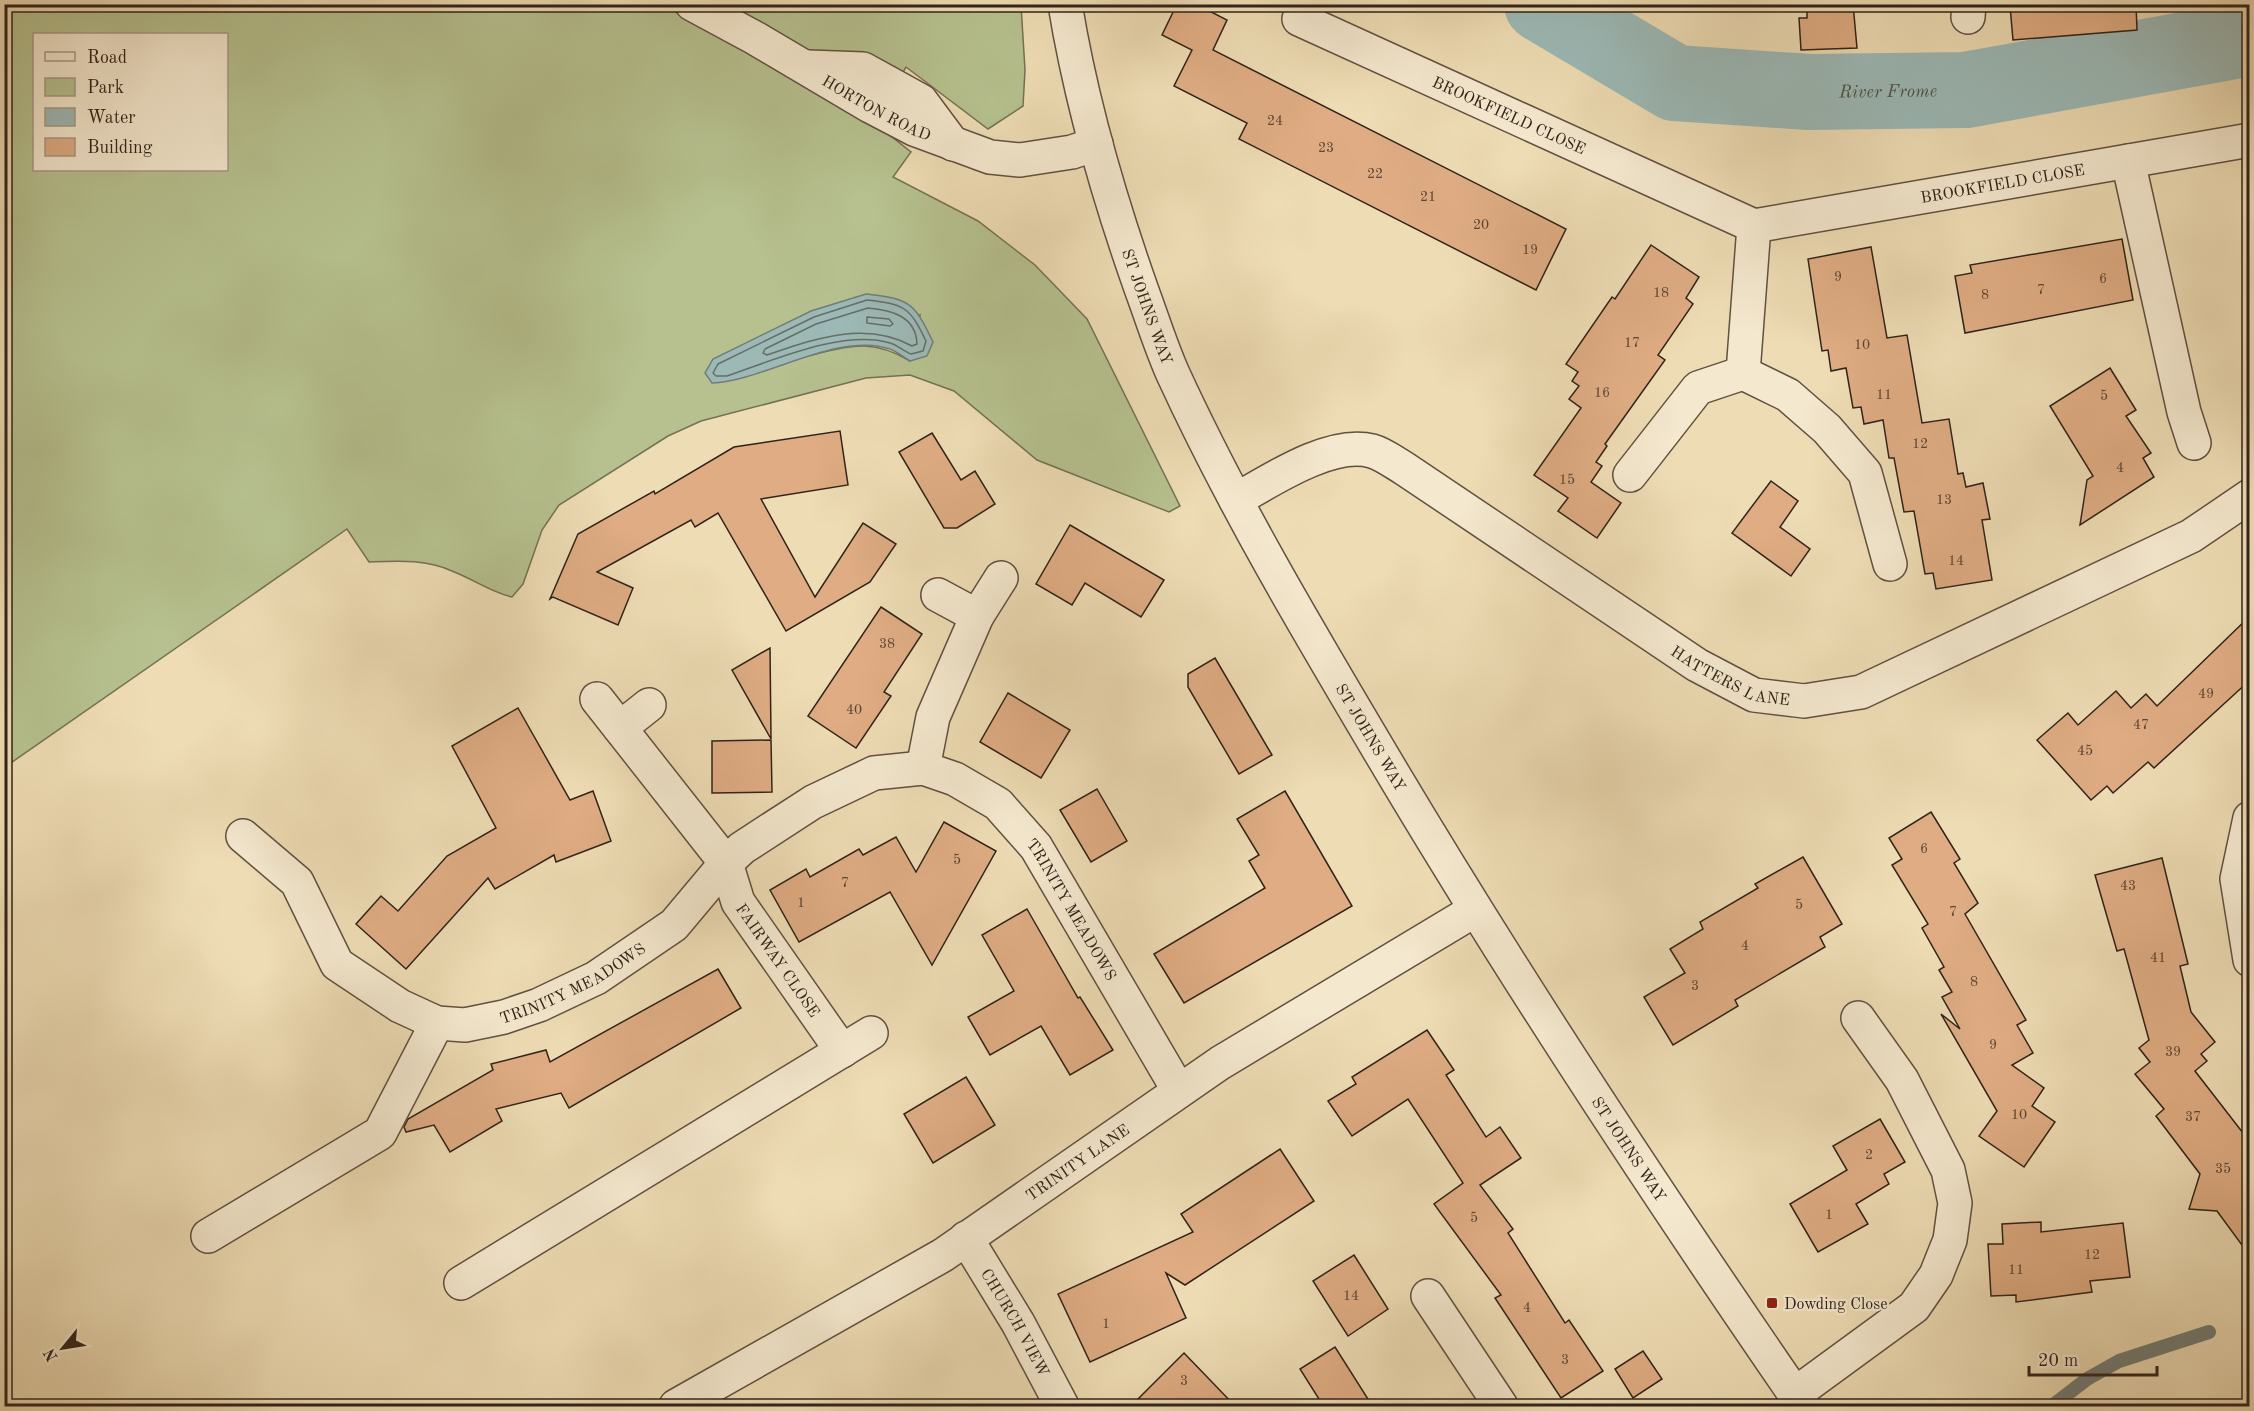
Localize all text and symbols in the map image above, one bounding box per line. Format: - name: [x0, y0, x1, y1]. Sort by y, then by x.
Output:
- legend: [33, 33, 228, 171]
- text: Road: [87, 49, 127, 67]
- street label: HORTON ROAD: [819, 73, 933, 145]
- street label: BROOKFIELD CLOSE: [1429, 75, 1588, 158]
- text: Park: [87, 79, 124, 97]
- water label: River Frome: [1838, 82, 1937, 102]
- text: Water: [87, 109, 136, 127]
- house number: 24: [1267, 114, 1283, 128]
- text: Building: [87, 139, 153, 157]
- house number: 23: [1318, 141, 1334, 155]
- street label: BROOKFIELD CLOSE: [1919, 163, 2086, 207]
- house number: 22: [1367, 167, 1383, 181]
- house number: 21: [1420, 190, 1436, 204]
- house number: 20: [1473, 218, 1489, 232]
- house number: 19: [1522, 243, 1538, 257]
- street label: ST JOHNS WAY: [1118, 247, 1174, 368]
- house number: 9: [1834, 270, 1842, 284]
- house number: 6: [2099, 272, 2107, 286]
- house number: 7: [2037, 283, 2045, 297]
- house number: 18: [1653, 286, 1669, 300]
- house number: 8: [1981, 288, 1989, 302]
- house number: 17: [1624, 336, 1640, 350]
- house number: 10: [1854, 338, 1870, 352]
- house number: 16: [1594, 386, 1610, 400]
- house number: 11: [1876, 388, 1892, 402]
- house number: 5: [2100, 389, 2108, 403]
- house number: 12: [1912, 437, 1928, 451]
- house number: 4: [2116, 461, 2124, 475]
- house number: 15: [1559, 473, 1575, 487]
- house number: 13: [1936, 493, 1952, 507]
- house number: 14: [1948, 554, 1964, 568]
- house number: 38: [879, 637, 895, 651]
- street label: HATTERS LANE: [1667, 644, 1791, 709]
- street label: ST JOHNS WAY: [1332, 682, 1408, 795]
- house number: 49: [2198, 687, 2214, 701]
- house number: 40: [846, 703, 862, 717]
- house number: 47: [2133, 718, 2149, 732]
- house number: 45: [2077, 744, 2093, 758]
- street label: TRINITY MEADOWS: [1023, 836, 1118, 984]
- house number: 6: [1920, 842, 1928, 856]
- house number: 5: [953, 853, 961, 867]
- house number: 7: [841, 876, 849, 890]
- house number: 43: [2120, 879, 2136, 893]
- house number: 1: [797, 896, 805, 910]
- house number: 5: [1795, 898, 1803, 912]
- street label: FAIRWAY CLOSE: [732, 901, 822, 1021]
- house number: 7: [1949, 905, 1957, 919]
- house number: 4: [1741, 939, 1749, 953]
- street label: TRINITY MEADOWS: [498, 941, 649, 1028]
- house number: 41: [2150, 951, 2166, 965]
- house number: 8: [1970, 975, 1978, 989]
- house number: 3: [1691, 979, 1699, 993]
- house number: 9: [1989, 1038, 1997, 1052]
- house number: 39: [2165, 1045, 2181, 1059]
- street label: ST JOHNS WAY: [1588, 1095, 1668, 1205]
- house number: 10: [2011, 1108, 2027, 1122]
- house number: 37: [2185, 1110, 2201, 1124]
- street label: TRINITY LANE: [1024, 1122, 1133, 1205]
- house number: 2: [1865, 1148, 1873, 1162]
- house number: 35: [2215, 1162, 2231, 1176]
- house number: 1: [1825, 1208, 1833, 1222]
- house number: 5: [1470, 1211, 1478, 1225]
- house number: 12: [2084, 1248, 2100, 1262]
- house number: 11: [2008, 1263, 2024, 1277]
- street label: CHURCH VIEW: [977, 1266, 1051, 1380]
- house number: 14: [1343, 1289, 1359, 1303]
- marker: Dowding Close: [1765, 1296, 1779, 1310]
- place label: Dowding Close: [1784, 1297, 1888, 1313]
- house number: 4: [1523, 1301, 1531, 1315]
- house number: 1: [1102, 1317, 1110, 1331]
- north arrow: [33, 1318, 93, 1378]
- scale bar: [2029, 1339, 2156, 1377]
- text: N: [41, 1345, 62, 1364]
- text: 20 m: [2038, 1352, 2078, 1370]
- house number: 3: [1561, 1353, 1569, 1367]
- house number: 3: [1180, 1374, 1188, 1388]

